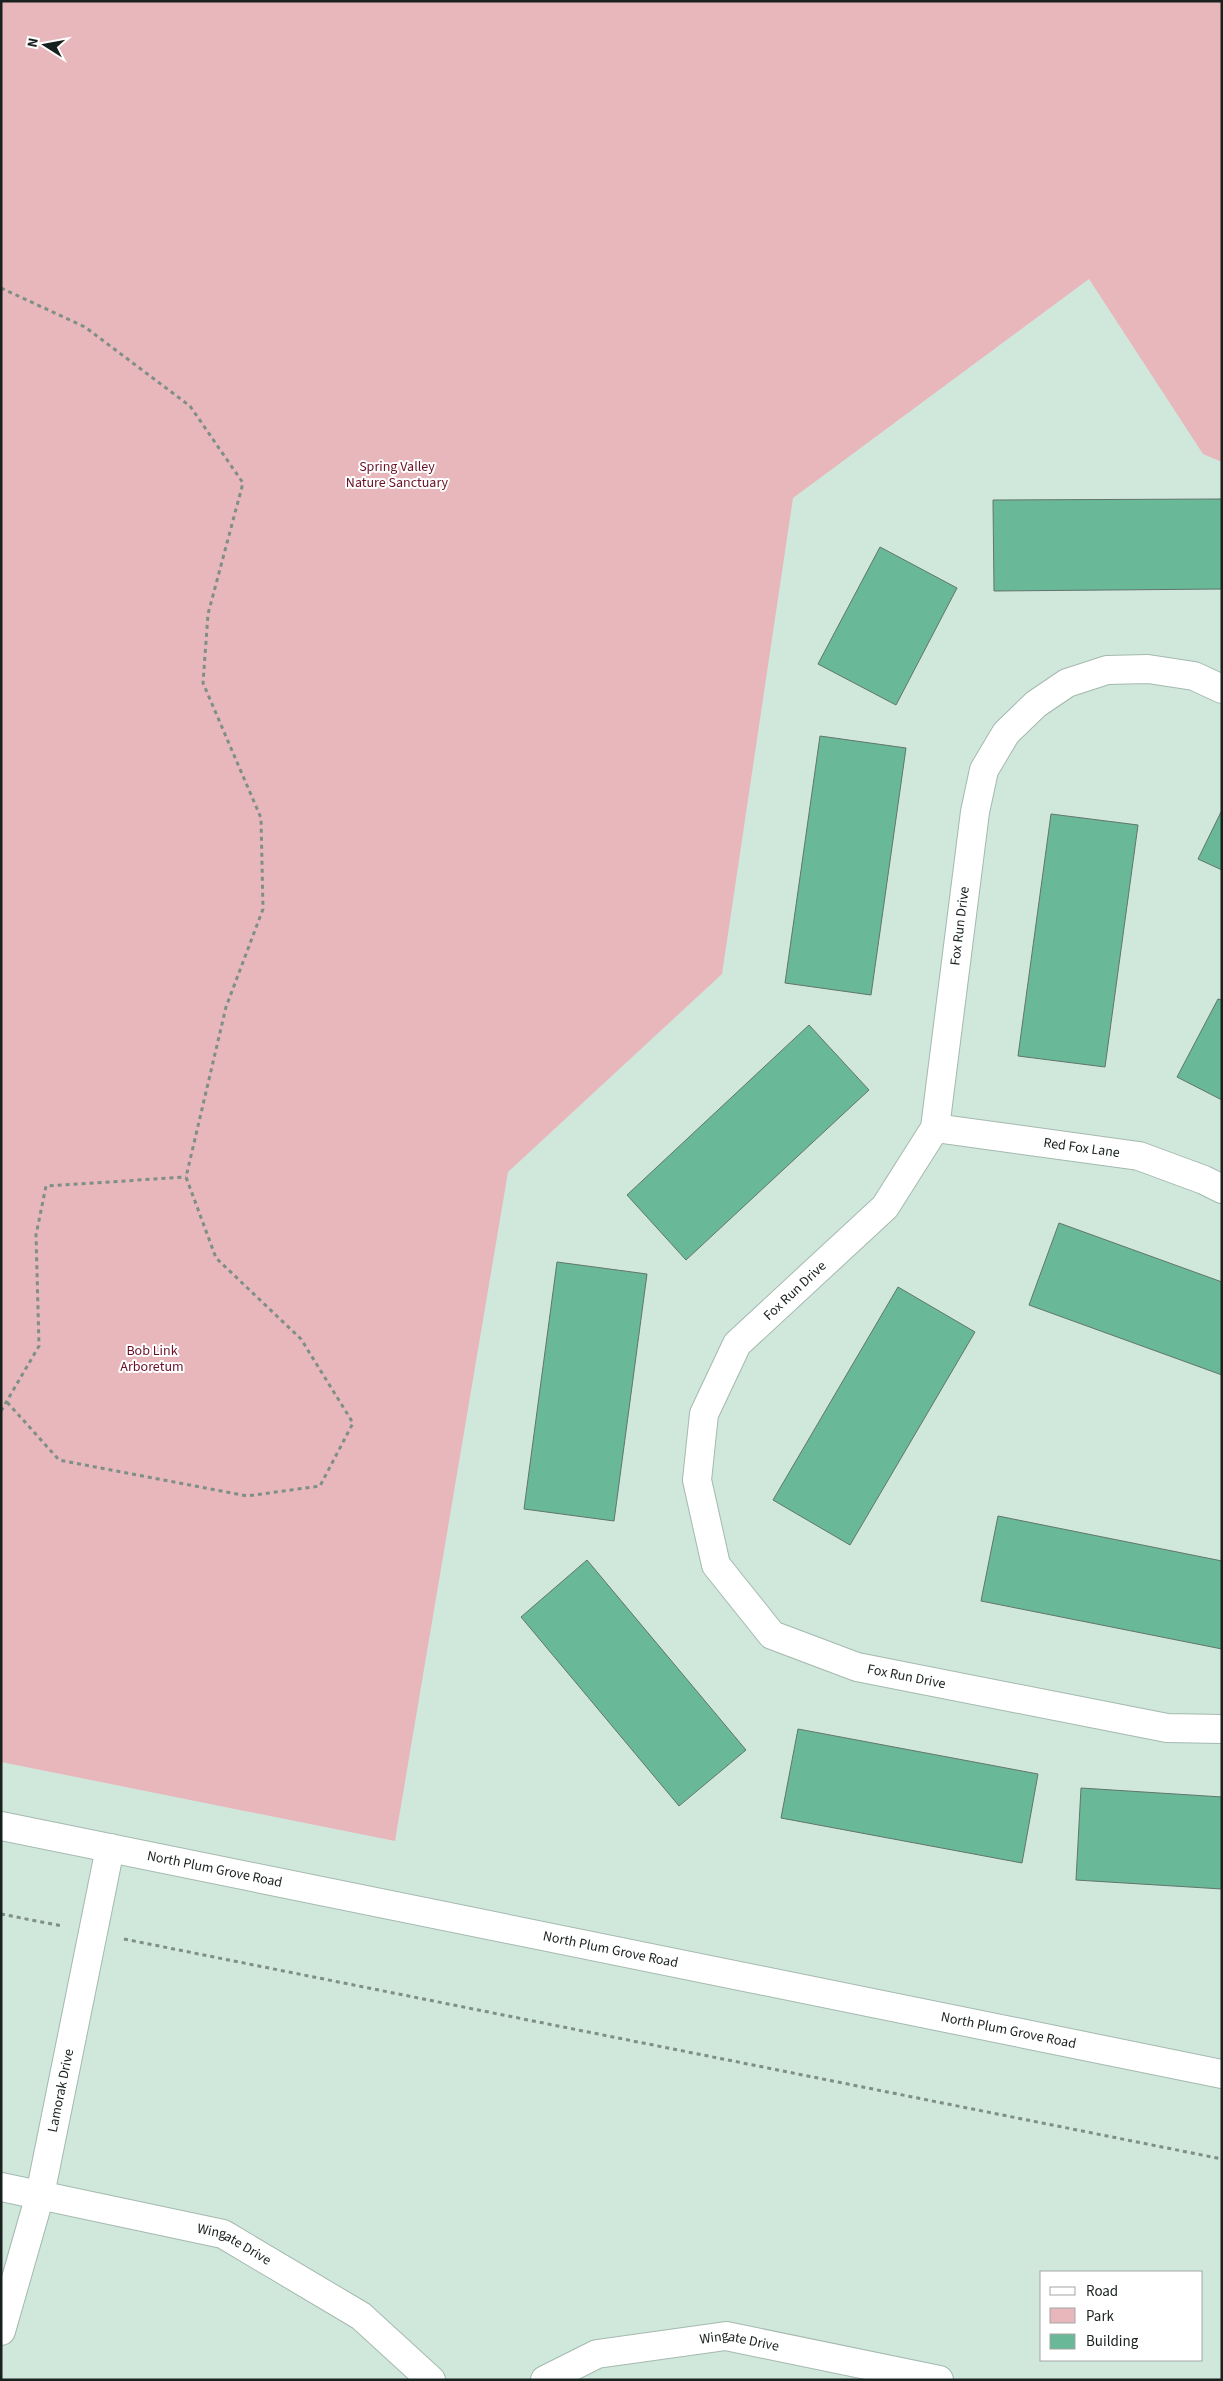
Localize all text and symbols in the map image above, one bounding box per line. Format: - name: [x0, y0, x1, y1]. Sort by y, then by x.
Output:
- north arrow: [20, 20, 70, 70]
- text: N: [23, 36, 44, 49]
- park label: Spring Valley Nature Sanctuary: [346, 457, 449, 493]
- street label: Fox Run Drive: [945, 885, 975, 967]
- street label: Red Fox Lane: [1042, 1133, 1121, 1163]
- street label: Fox Run Drive: [759, 1257, 831, 1325]
- park label: Bob Link Arboretum: [120, 1341, 184, 1377]
- street label: Fox Run Drive: [865, 1659, 947, 1694]
- street label: North Plum Grove Road: [145, 1846, 284, 1893]
- street label: North Plum Grove Road: [541, 1926, 680, 1973]
- street label: North Plum Grove Road: [939, 2007, 1078, 2054]
- street label: Lamorak Drive: [43, 2047, 79, 2134]
- street label: Wingate Drive: [195, 2219, 275, 2270]
- legend: [1040, 2271, 1203, 2361]
- text: Road: [1086, 2281, 1118, 2302]
- text: Park: [1086, 2306, 1115, 2327]
- street label: Wingate Drive: [698, 2326, 781, 2357]
- text: Building: [1086, 2331, 1139, 2352]

